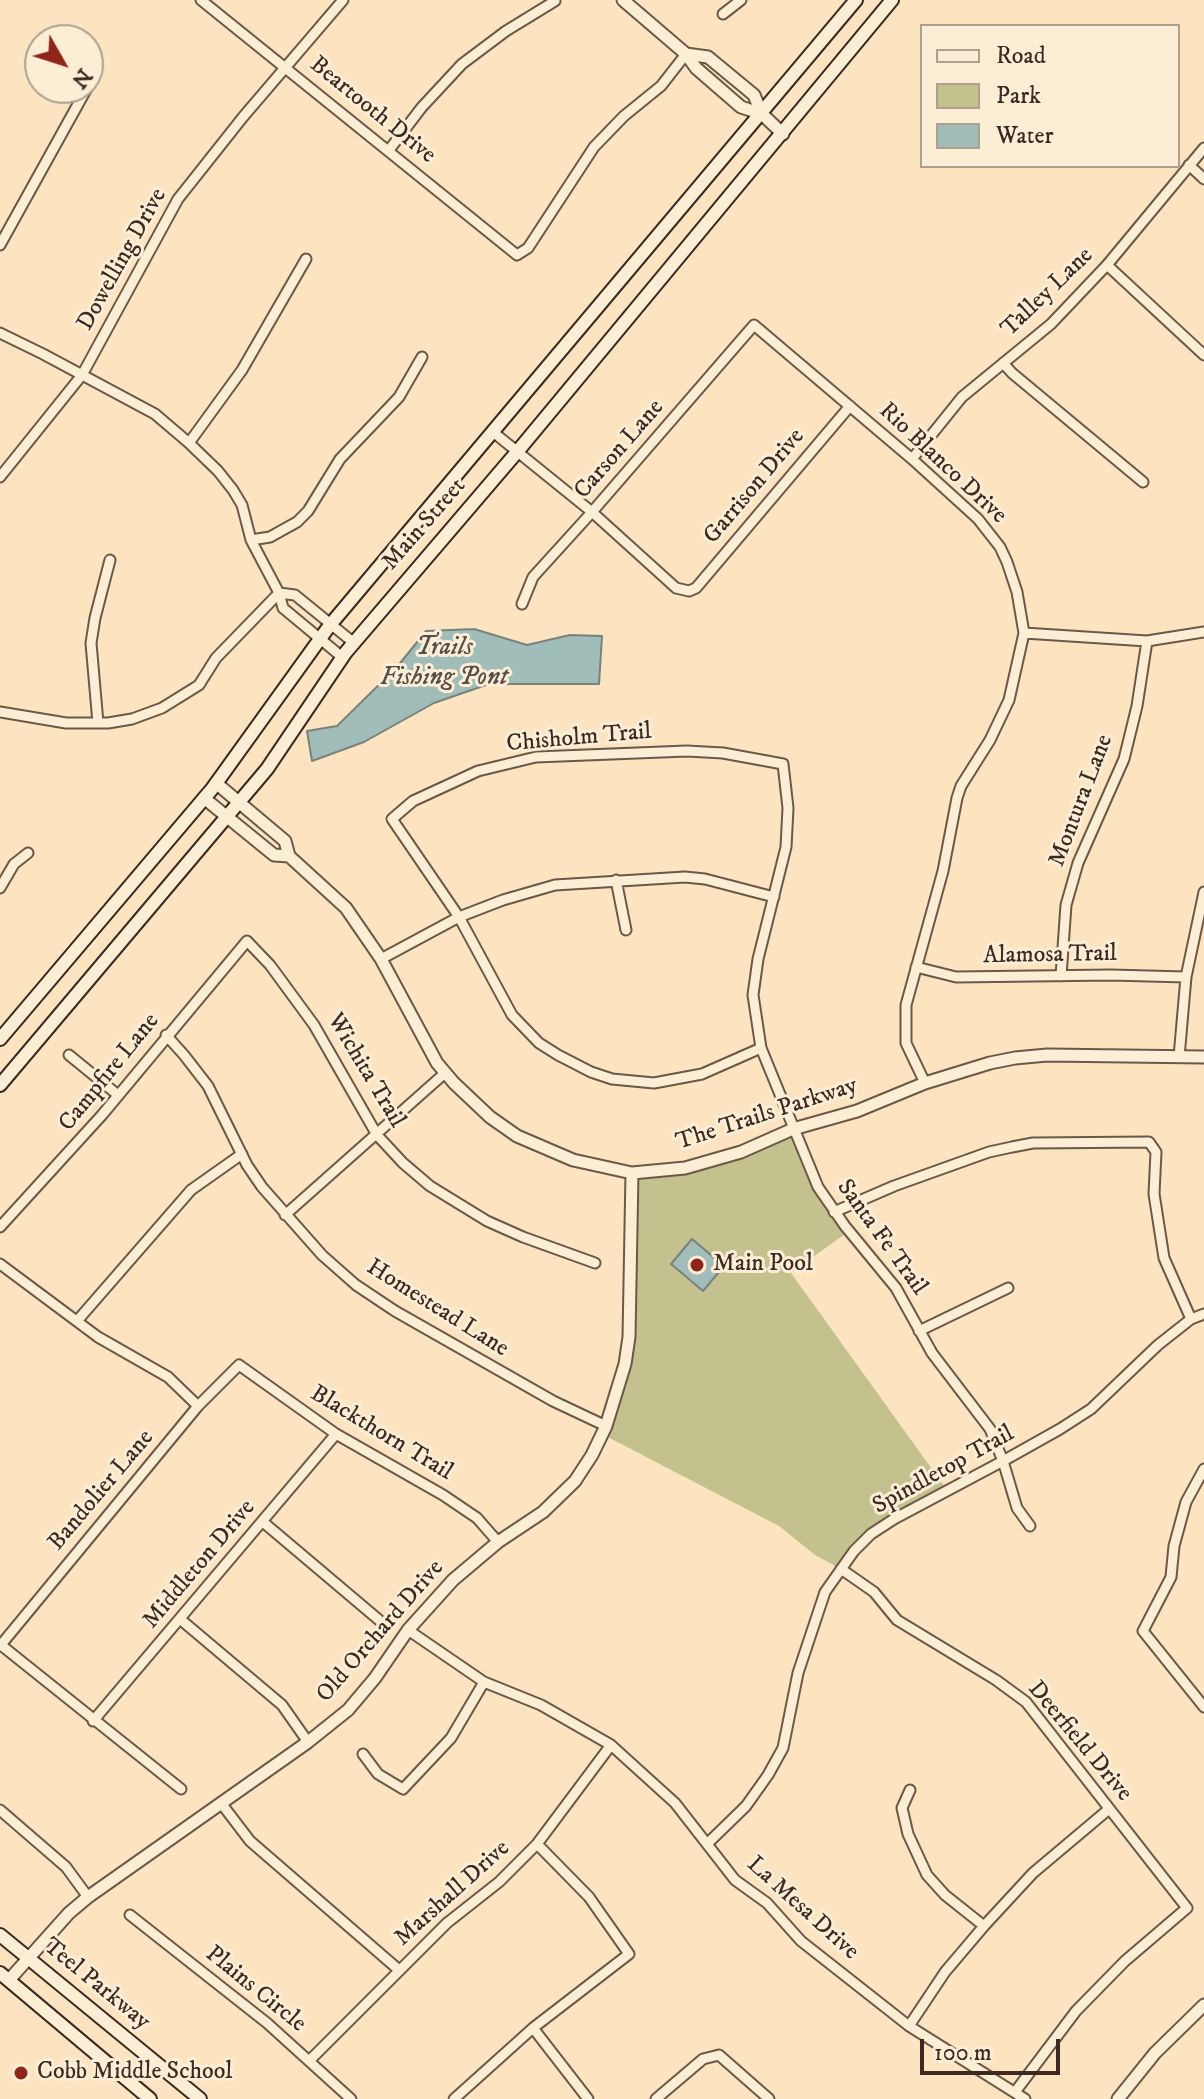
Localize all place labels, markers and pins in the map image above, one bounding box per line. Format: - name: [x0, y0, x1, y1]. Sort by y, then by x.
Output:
- place label: Main Pool: [713, 1251, 813, 1279]
- marker: Main Pool: [688, 1256, 706, 1274]
- place label: Cobb Middle School: [37, 2059, 232, 2087]
- marker: Cobb Middle School: [12, 2064, 30, 2082]

